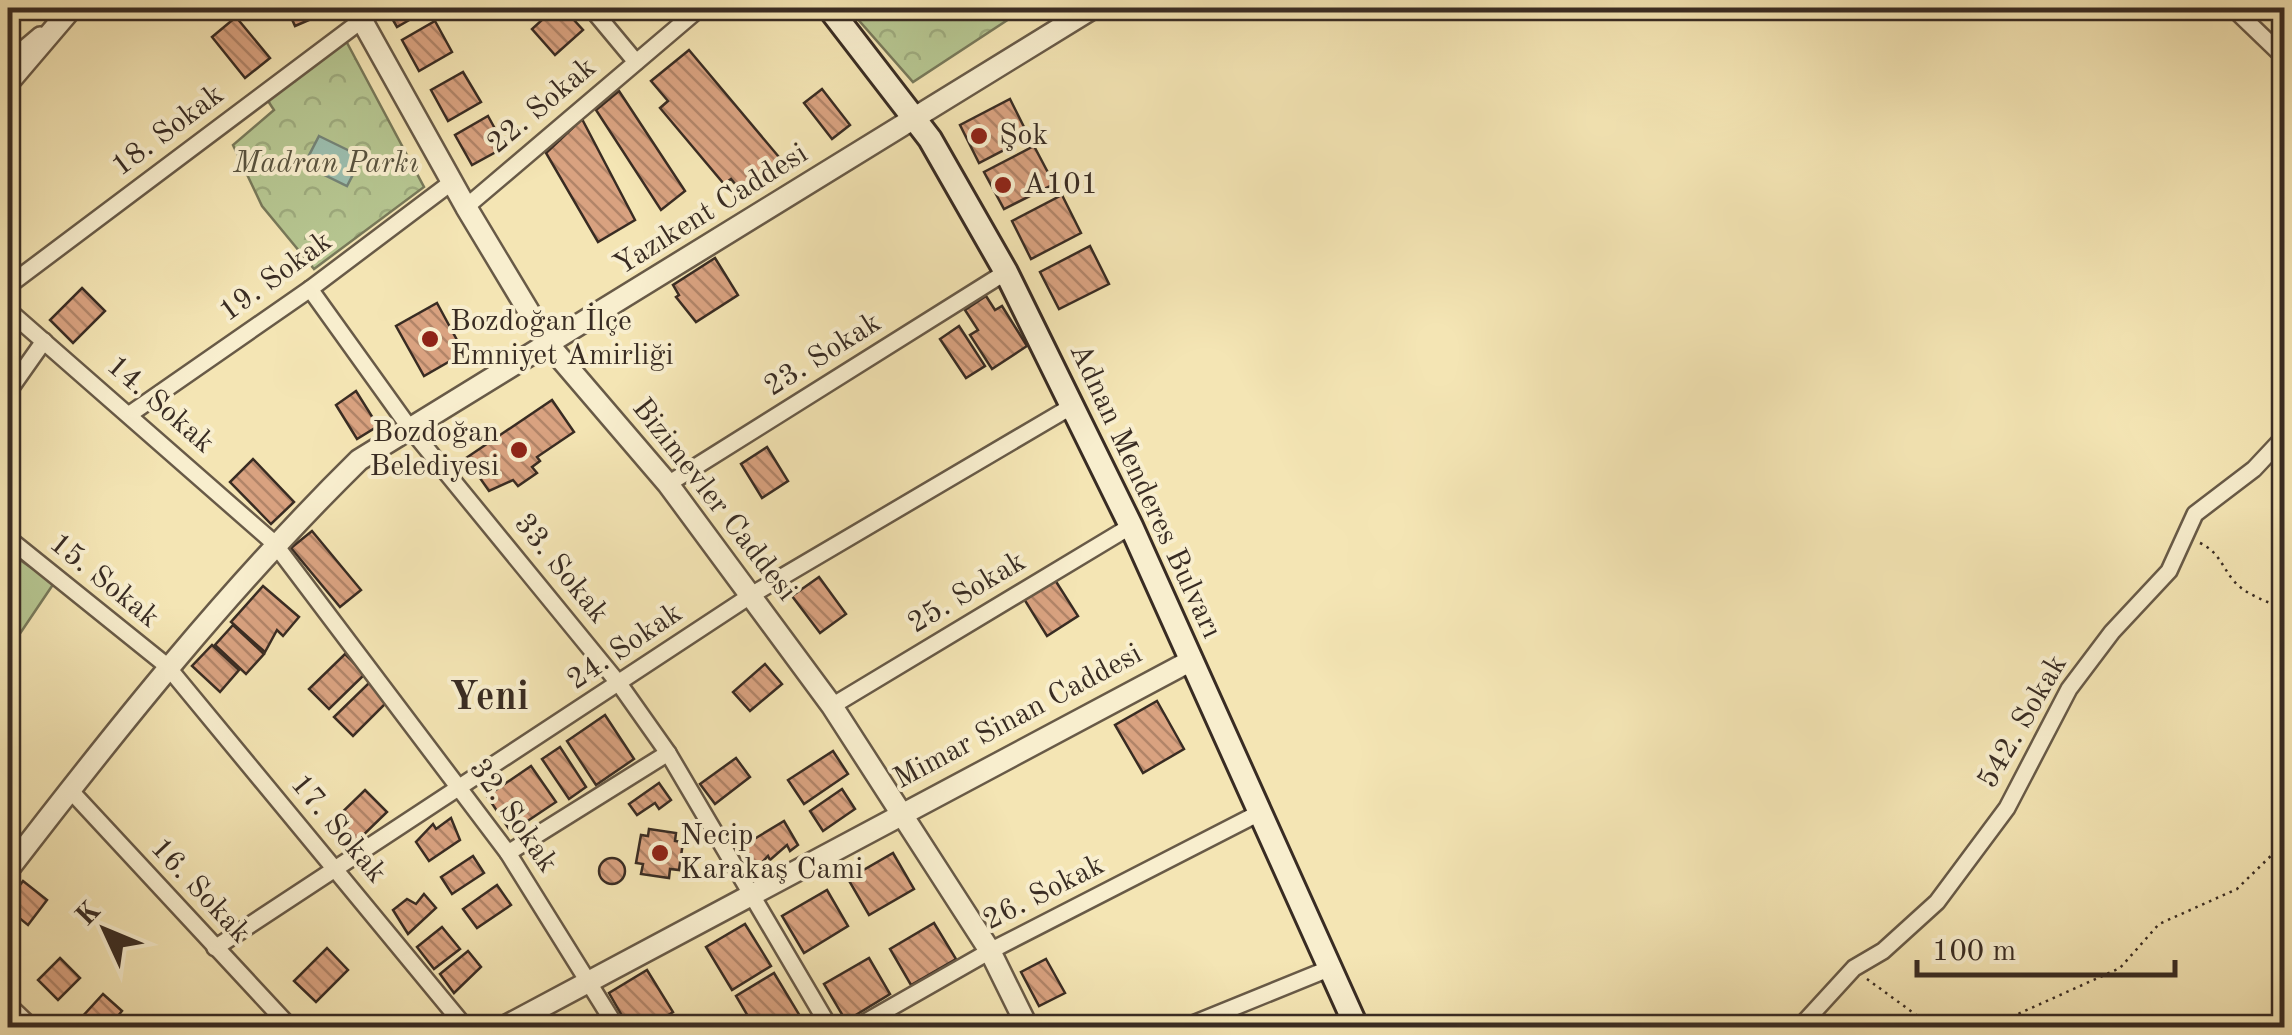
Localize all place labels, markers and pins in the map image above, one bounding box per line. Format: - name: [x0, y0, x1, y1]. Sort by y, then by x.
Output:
- place label: Şok: [999, 121, 1048, 151]
- marker: Şok: [968, 125, 990, 147]
- place label: A101: [1023, 170, 1098, 200]
- marker: A101: [992, 174, 1014, 196]
- place label: Bozdoğan İlçe Emniyet Amirliği: [450, 303, 674, 371]
- marker: Bozdoğan İlçe Emniyet Amirliği: [419, 328, 441, 350]
- place label: Bozdoğan Belediyesi: [369, 418, 499, 482]
- marker: Bozdoğan Belediyesi: [508, 439, 530, 461]
- place label: Necip Karakaş Cami: [680, 821, 863, 885]
- marker: Necip Karakaş Cami: [649, 842, 671, 864]

